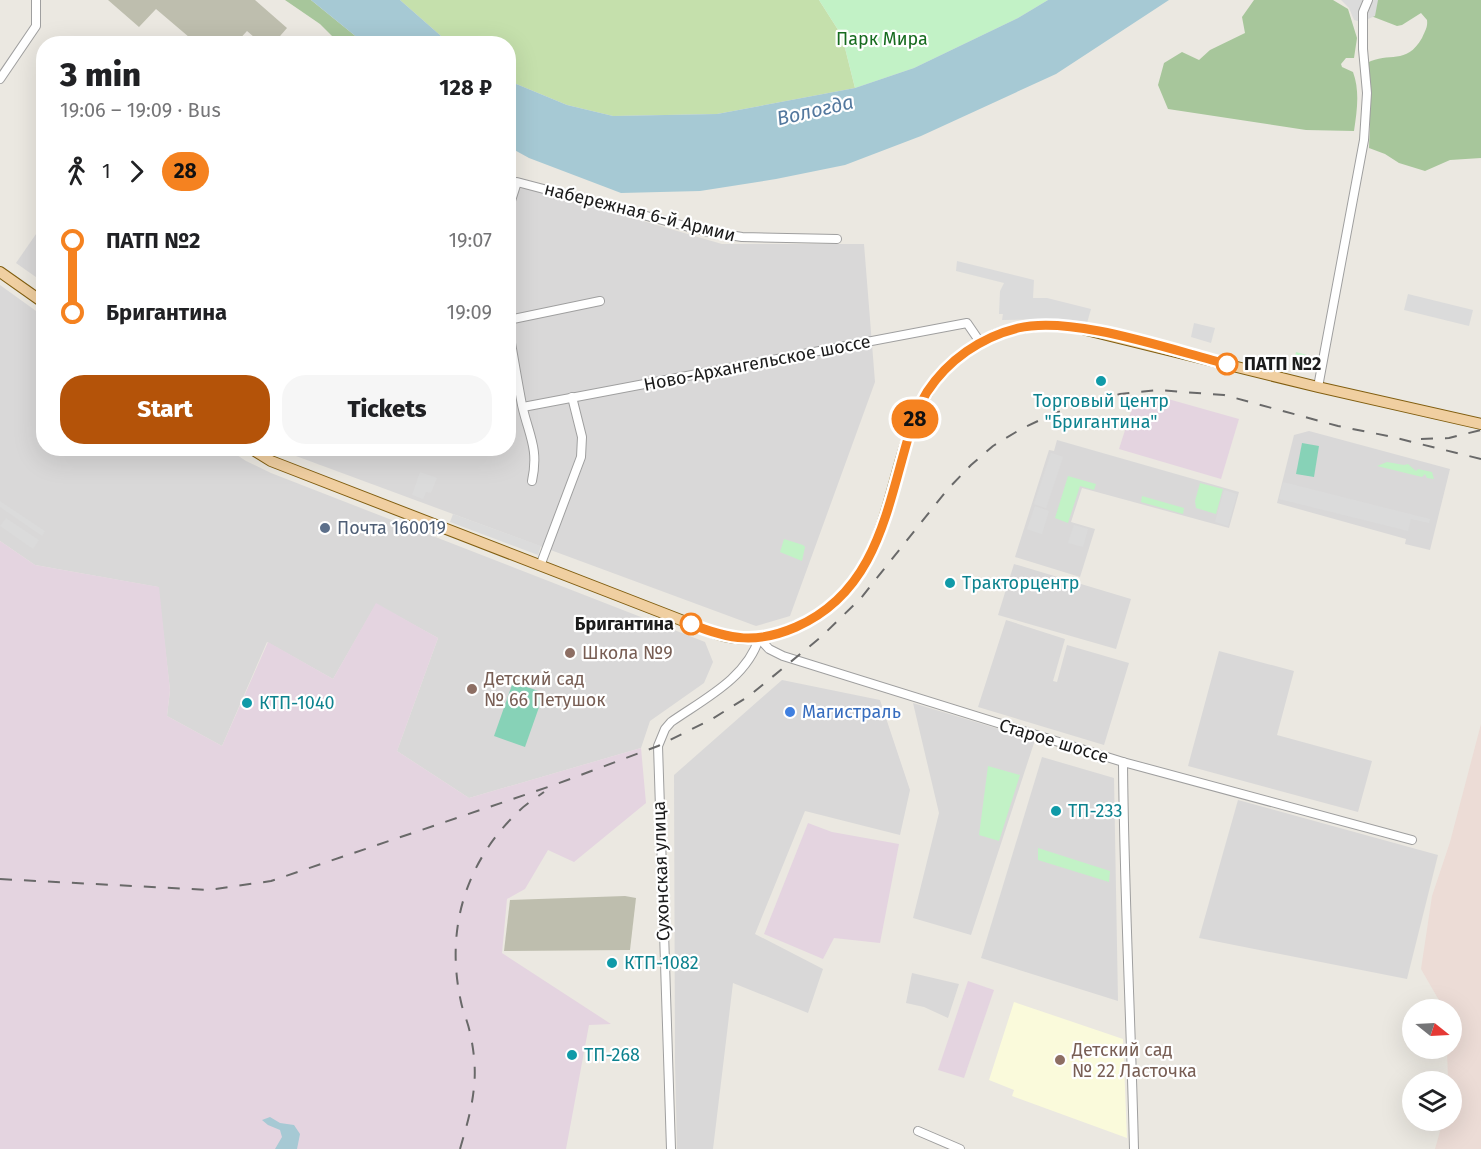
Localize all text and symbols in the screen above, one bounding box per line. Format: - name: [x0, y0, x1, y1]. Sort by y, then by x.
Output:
- park label: Парк Мира: [836, 28, 928, 50]
- text: 3 min: [60, 55, 141, 95]
- text: 128 ₽: [439, 74, 492, 101]
- water label: Вологда: [774, 90, 856, 130]
- text: 19:06 – 19:09 · Bus: [60, 98, 221, 122]
- icon: walk: [60, 155, 93, 188]
- icon: forward: [120, 155, 153, 188]
- text: 28: [174, 158, 197, 184]
- text: 1: [102, 159, 111, 183]
- street label: набережная 6-й Армии: [542, 178, 738, 246]
- text: ПАТП №2: [106, 227, 201, 254]
- text: 19:07: [448, 228, 492, 252]
- text: Бригантина: [106, 299, 227, 326]
- text: 19:09: [447, 300, 492, 324]
- street label: Ново-Архангельское шоссе: [642, 330, 872, 396]
- marker: ПАТП №2: [1216, 353, 1238, 375]
- place label: ПАТП №2: [1244, 353, 1321, 375]
- marker: Торговый центр "Бригантина": [1094, 374, 1108, 388]
- button: Start: [60, 375, 270, 444]
- button: Tickets: [282, 375, 492, 444]
- place label: Торговый центр "Бригантина": [1033, 390, 1169, 433]
- line badge: 28: [888, 400, 942, 438]
- text: 28: [903, 406, 927, 432]
- place label: Почта 160019: [337, 517, 446, 539]
- marker: Почта 160019: [318, 521, 332, 535]
- place label: Тракторцентр: [962, 572, 1079, 594]
- marker: Тракторцентр: [943, 576, 957, 590]
- place label: Бригантина: [575, 613, 674, 635]
- marker: Бригантина: [680, 613, 702, 635]
- place label: Школа №9: [582, 642, 673, 664]
- marker: Школа №9: [563, 646, 577, 660]
- place label: Детский сад № 66 Петушок: [483, 668, 606, 711]
- marker: Детский сад № 66 Петушок: [465, 682, 479, 696]
- place label: КТП-1040: [259, 692, 335, 714]
- marker: КТП-1040: [240, 696, 254, 710]
- place label: Магистраль: [802, 701, 901, 723]
- marker: Магистраль: [783, 705, 797, 719]
- street label: Старое шоссе: [997, 714, 1111, 768]
- place label: ТП-233: [1068, 800, 1122, 822]
- street label: Сухонская улица: [648, 801, 674, 941]
- marker: ТП-233: [1049, 804, 1063, 818]
- place label: КТП-1082: [624, 952, 699, 974]
- marker: КТП-1082: [605, 956, 619, 970]
- north arrow: [1402, 999, 1462, 1059]
- map controls: [1402, 999, 1462, 1131]
- place label: Детский сад № 22 Ласточка: [1071, 1039, 1197, 1082]
- place label: ТП-268: [584, 1044, 640, 1066]
- marker: ТП-268: [565, 1048, 579, 1062]
- marker: Детский сад № 22 Ласточка: [1053, 1053, 1067, 1067]
- button: layers: [1402, 1071, 1462, 1131]

